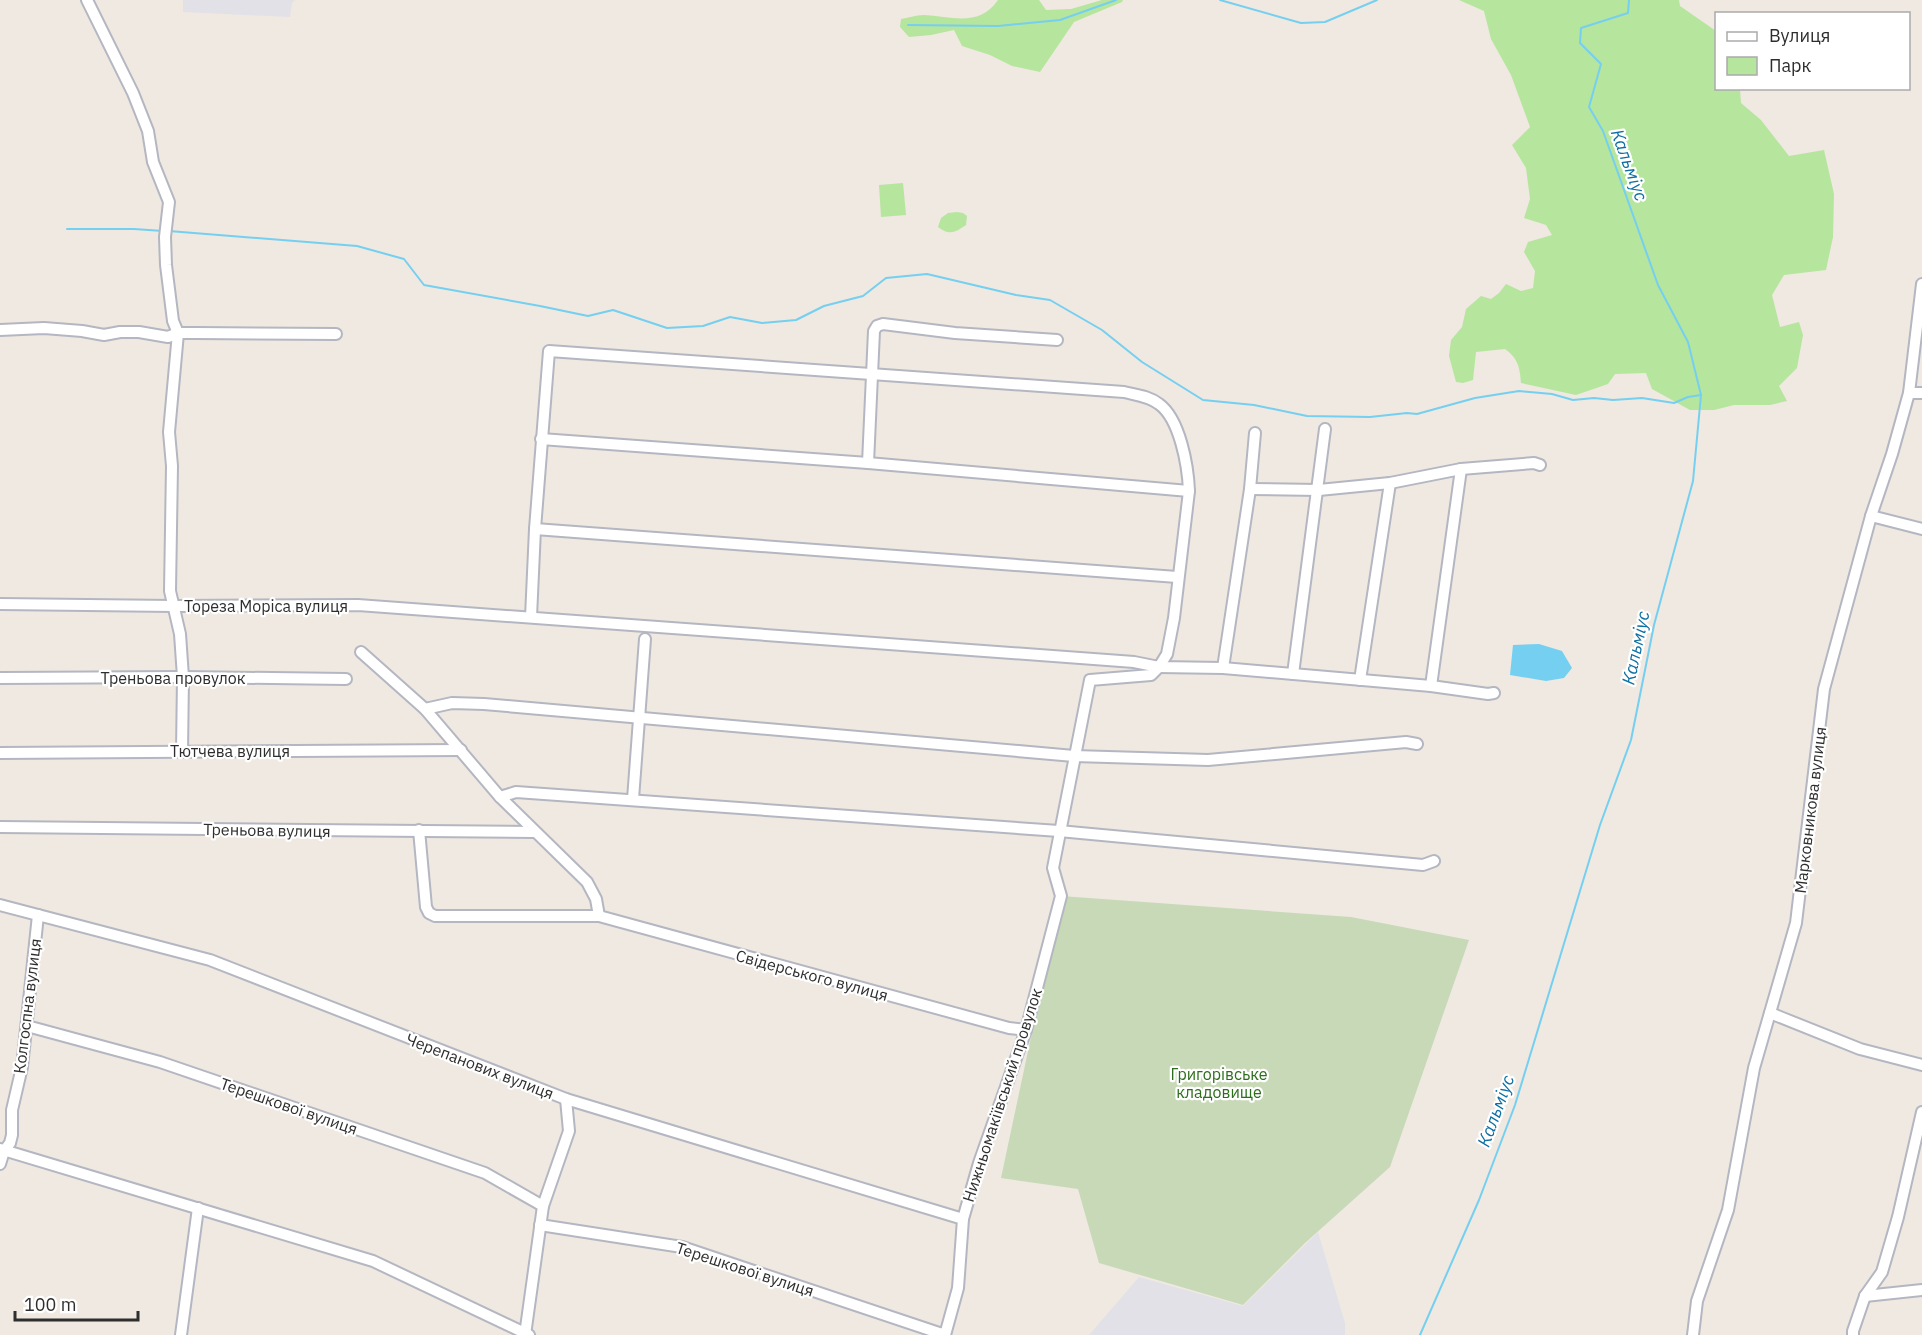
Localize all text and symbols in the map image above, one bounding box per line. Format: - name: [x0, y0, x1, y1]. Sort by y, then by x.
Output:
- legend: [1715, 12, 1910, 90]
- text: Вулиця: [1769, 24, 1830, 47]
- text: Парк: [1769, 54, 1812, 77]
- water label: Кальміус: [1606, 126, 1653, 204]
- street label: Тореза Моріса вулиця: [184, 596, 348, 616]
- water label: Кальміус: [1616, 609, 1655, 687]
- street label: Треньова провулок: [100, 668, 246, 688]
- street label: Марковникова вулиця: [1790, 725, 1830, 895]
- street label: Тютчева вулиця: [170, 741, 290, 761]
- street label: Треньова вулиця: [203, 819, 331, 841]
- street label: Колгоспна вулиця: [9, 937, 45, 1075]
- street label: Свiдерського вулиця: [734, 945, 890, 1005]
- street label: Нижньомакіївський провулок: [958, 985, 1046, 1205]
- street label: Черепанових вулиця: [403, 1029, 557, 1103]
- park label: Григорівське кладовище: [1170, 1064, 1268, 1102]
- water label: Кальміус: [1472, 1072, 1519, 1150]
- street label: Терешкової вулиця: [218, 1073, 360, 1139]
- street label: Терешкової вулиця: [673, 1237, 817, 1301]
- scale bar: [15, 1284, 138, 1322]
- text: 100 m: [24, 1293, 76, 1316]

